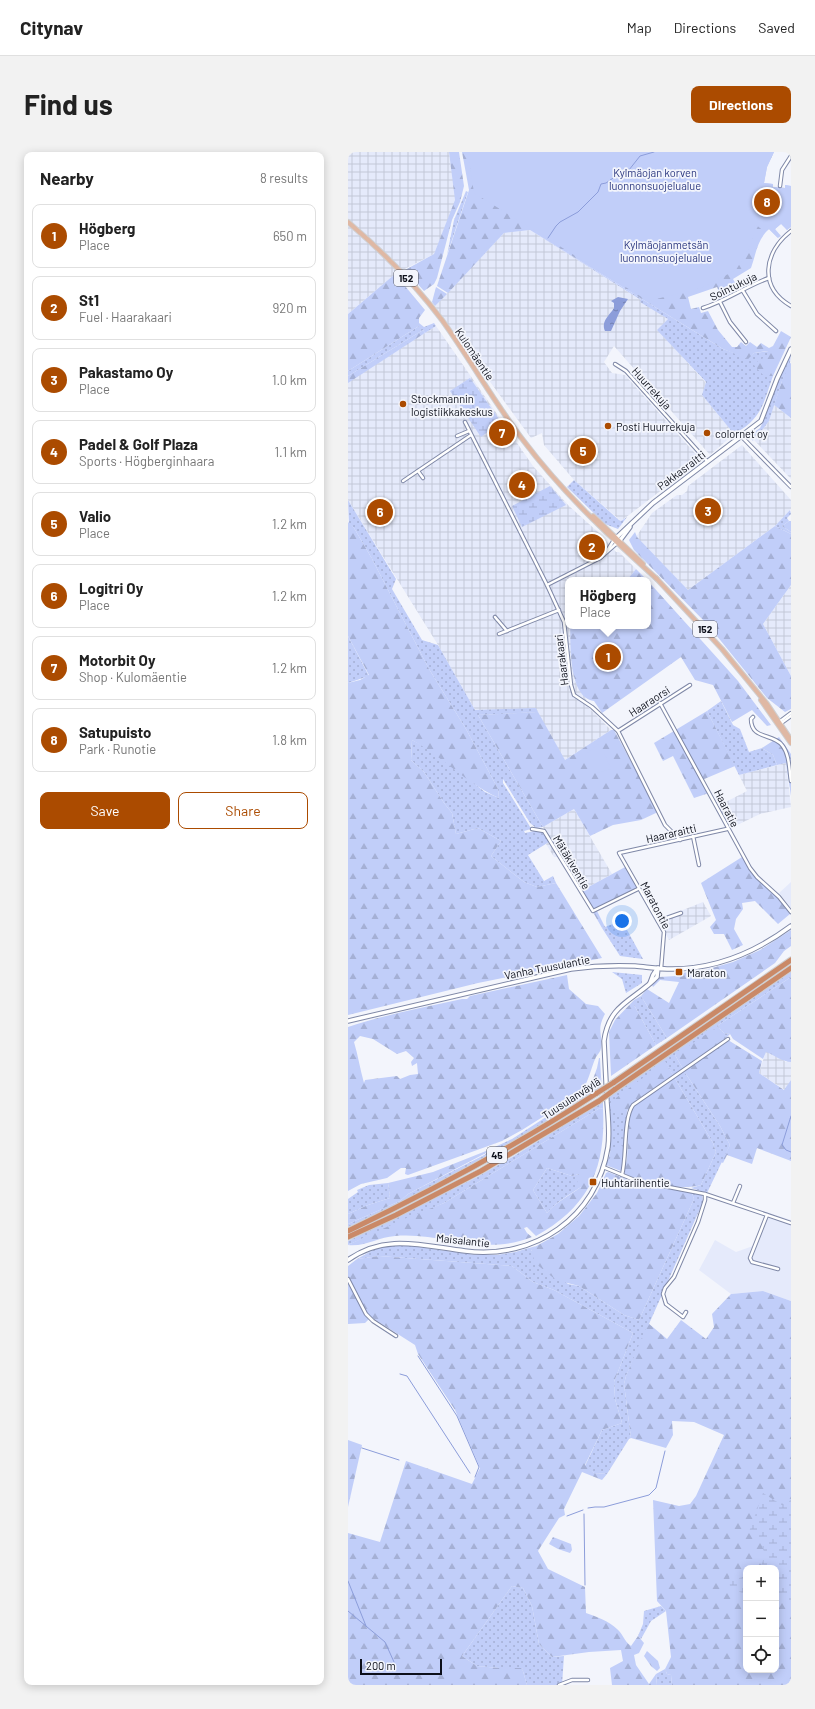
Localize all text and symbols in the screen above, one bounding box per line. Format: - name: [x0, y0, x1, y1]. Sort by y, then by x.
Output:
- text: Citynav: [20, 16, 83, 39]
- text: Map: [627, 19, 652, 36]
- text: Directions: [674, 19, 736, 36]
- text: Saved: [758, 19, 795, 36]
- button: Directions: [691, 86, 791, 123]
- text: Find us: [24, 87, 113, 121]
- park label: Kylmäojan korven luonnonsuojelualue: [609, 166, 701, 192]
- text: Nearby: [40, 168, 94, 188]
- text: 8 results: [260, 170, 308, 186]
- pin: 8: [754, 187, 780, 217]
- text: Högberg: [79, 219, 135, 237]
- text: 1: [52, 228, 56, 244]
- text: 650 m: [273, 228, 307, 244]
- text: Place: [79, 237, 110, 253]
- park label: Kylmäojanmetsän luonnonsuojelualue: [620, 238, 712, 264]
- street label: Sointukuja: [707, 269, 759, 303]
- road number: 152: [394, 270, 418, 286]
- text: St1: [79, 291, 99, 309]
- text: 2: [50, 300, 58, 316]
- text: 920 m: [273, 300, 307, 316]
- text: Fuel · Haarakaari: [79, 309, 172, 325]
- street label: Kulomäentie: [453, 325, 497, 383]
- text: Pakastamo Oy: [79, 363, 173, 381]
- street label: Huurrekuja: [630, 364, 674, 412]
- text: 3: [50, 372, 58, 388]
- text: 1.0 km: [272, 372, 307, 388]
- text: Place: [79, 381, 110, 397]
- place label: Stockmannin logistiikkakeskus: [411, 392, 493, 418]
- marker: Stockmannin logistiikkakeskus: [398, 399, 408, 409]
- pin: 7: [489, 418, 515, 448]
- place label: Posti Huurrekuja: [616, 420, 695, 433]
- marker: Posti Huurrekuja: [603, 421, 613, 431]
- place label: colornet oy: [715, 427, 768, 440]
- marker: colornet oy: [702, 428, 712, 438]
- text: Padel & Golf Plaza: [79, 435, 198, 453]
- pin: 5: [570, 436, 596, 466]
- text: 4: [50, 444, 58, 460]
- text: 1.1 km: [274, 444, 307, 460]
- street label: Pakkasraitti: [654, 447, 708, 492]
- text: Sports · Högberginhaara: [79, 453, 214, 469]
- pin: 4: [509, 470, 535, 500]
- pin: 3: [695, 496, 721, 526]
- pin: 6: [367, 497, 393, 527]
- text: Valio: [79, 507, 111, 525]
- text: 5: [50, 516, 58, 532]
- text: 1.2 km: [272, 516, 307, 532]
- text: Place: [79, 525, 110, 541]
- pin: 2: [579, 532, 605, 562]
- popup: [565, 577, 651, 629]
- text: Logitri Oy: [79, 579, 143, 597]
- text: Högberg: [580, 586, 636, 604]
- text: 6: [51, 588, 57, 604]
- text: 1.2 km: [272, 588, 307, 604]
- text: Place: [79, 597, 110, 613]
- text: Place: [580, 604, 611, 620]
- road number: 152: [693, 621, 717, 637]
- street label: Haarakaari: [551, 633, 571, 686]
- pin: 1: [595, 642, 621, 672]
- text: Motorbit Oy: [79, 651, 155, 669]
- text: 7: [51, 660, 57, 676]
- text: 1.2 km: [272, 660, 307, 676]
- text: Shop · Kulomäentie: [79, 669, 187, 685]
- street label: Haaraorsi: [626, 683, 672, 719]
- text: Satupuisto: [79, 723, 151, 741]
- text: 8: [50, 732, 58, 748]
- text: 1.8 km: [272, 732, 307, 748]
- text: Park · Runotie: [79, 741, 156, 757]
- street label: Haaratie: [712, 787, 742, 829]
- button: Save: [40, 792, 170, 829]
- button: Share: [178, 792, 308, 829]
- street label: Haararaitti: [645, 821, 698, 845]
- street label: Mätäkiventie: [551, 833, 593, 892]
- street label: Maratontie: [638, 879, 674, 931]
- your location: [612, 911, 632, 931]
- street label: Vanha Tuusulantie: [503, 952, 591, 982]
- place label: Maraton: [687, 966, 726, 979]
- marker: Maraton: [674, 967, 684, 977]
- street label: Tuusulanväylä: [540, 1074, 602, 1122]
- road number: 45: [487, 1147, 507, 1163]
- place label: Huhtariihentie: [601, 1176, 670, 1189]
- marker: Huhtariihentie: [588, 1177, 598, 1187]
- street label: Maisalantie: [435, 1231, 491, 1249]
- map controls: [743, 1565, 779, 1673]
- button: +: [743, 1565, 779, 1601]
- button: −: [743, 1601, 779, 1637]
- button: locate: [743, 1637, 779, 1673]
- scale bar: [360, 1657, 442, 1676]
- text: 200 m: [366, 1659, 396, 1672]

